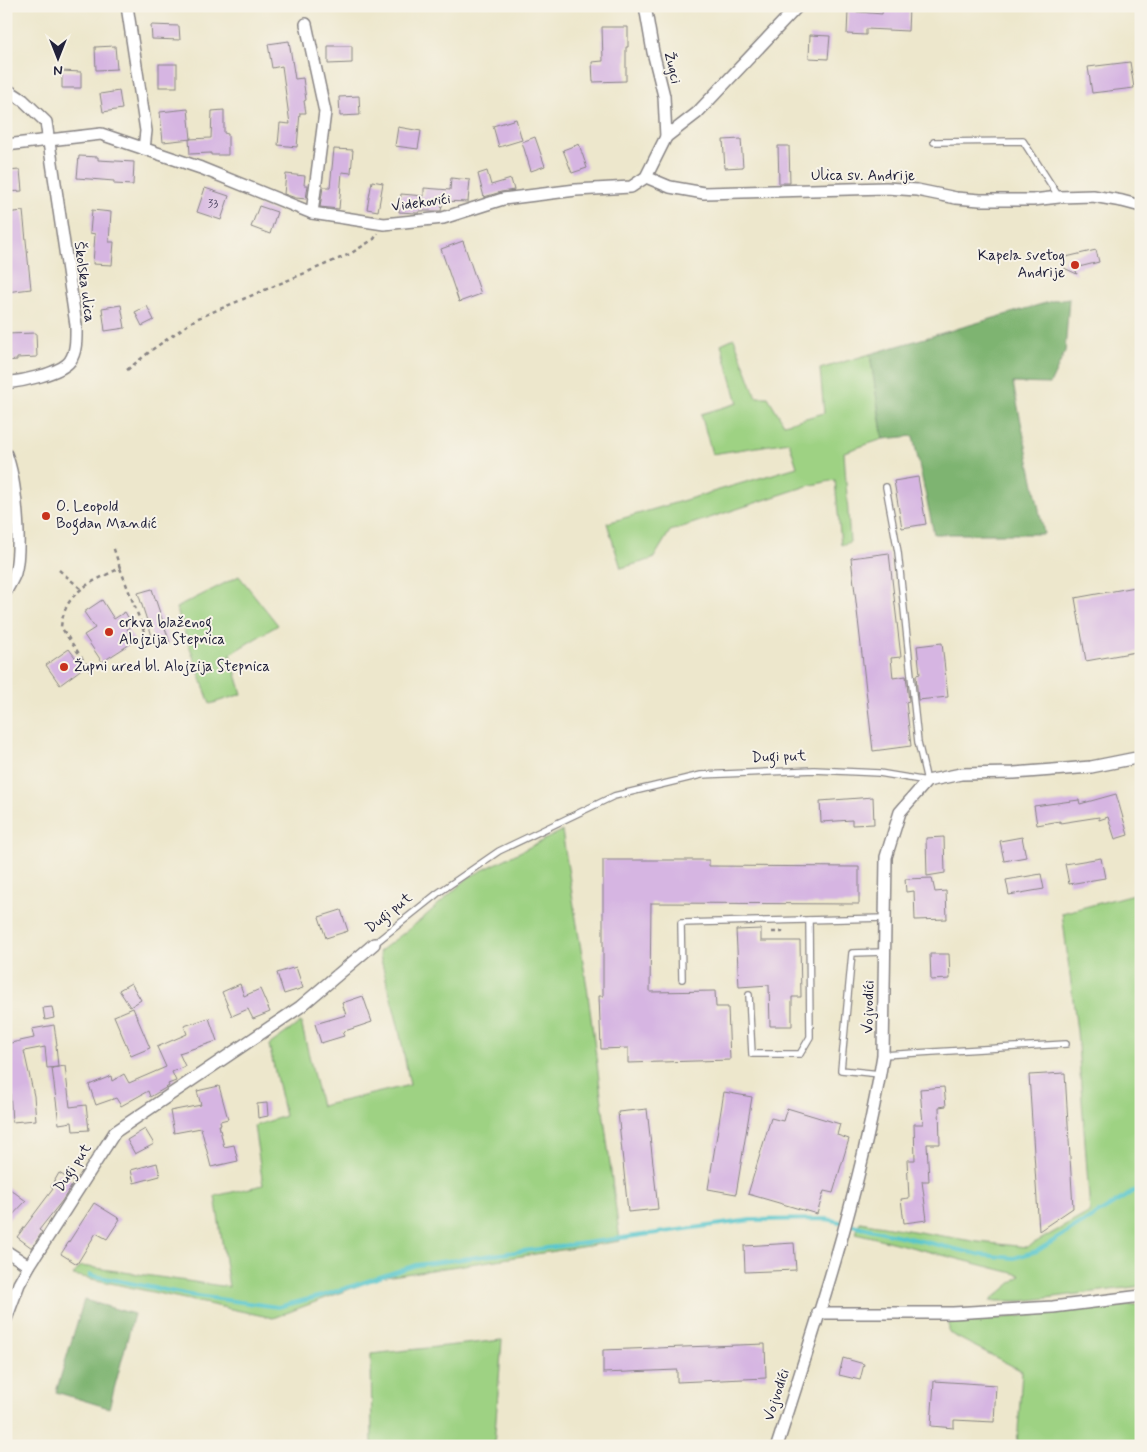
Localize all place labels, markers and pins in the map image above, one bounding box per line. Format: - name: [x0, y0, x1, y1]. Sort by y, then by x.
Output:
- place label: Kapela svetog Andrije: [978, 246, 1065, 283]
- marker: Kapela svetog Andrije: [1069, 259, 1081, 271]
- place label: O. Leopold Bogdan Mandić: [56, 497, 157, 535]
- marker: O. Leopold Bogdan Mandić: [40, 510, 52, 522]
- place label: crkva blaženog Alojzija Stepnica: [119, 613, 225, 650]
- marker: crkva blaženog Alojzija Stepnica: [103, 626, 115, 638]
- place label: Župni ured bl. Alojzija Stepnica: [74, 657, 270, 677]
- marker: Župni ured bl. Alojzija Stepnica: [58, 661, 70, 673]

